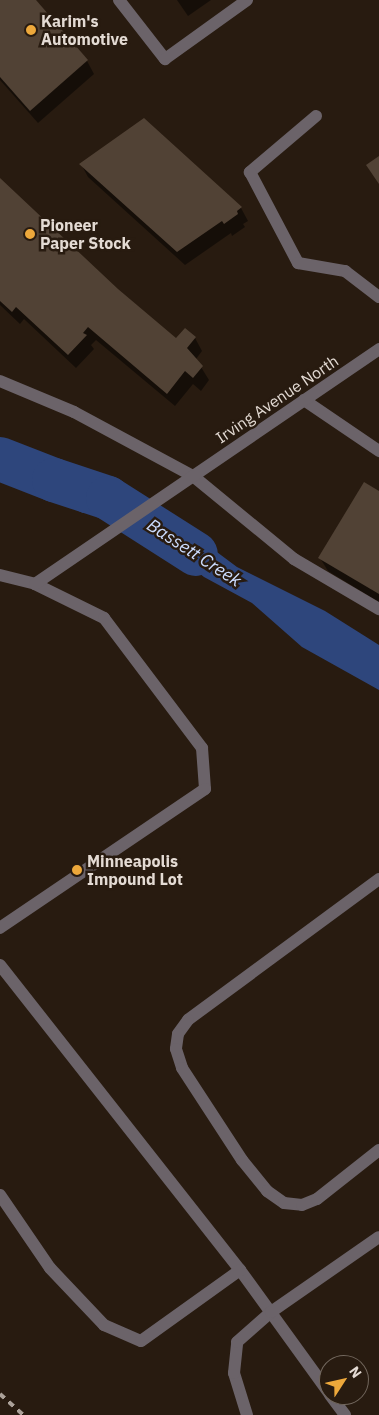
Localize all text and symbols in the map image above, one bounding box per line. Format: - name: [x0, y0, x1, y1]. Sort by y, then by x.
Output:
- place label: Karim's Automotive: [41, 11, 128, 49]
- marker: Karim's Automotive: [25, 24, 37, 36]
- place label: Pioneer Paper Stock: [40, 215, 131, 253]
- marker: Pioneer Paper Stock: [24, 228, 36, 240]
- street label: Irving Avenue North: [212, 351, 342, 447]
- water label: Bassett Creek: [143, 514, 245, 592]
- place label: Minneapolis Impound Lot: [87, 851, 183, 889]
- marker: Minneapolis Impound Lot: [71, 864, 83, 876]
- north arrow: [319, 1355, 369, 1405]
- text: N: [345, 1363, 366, 1381]

